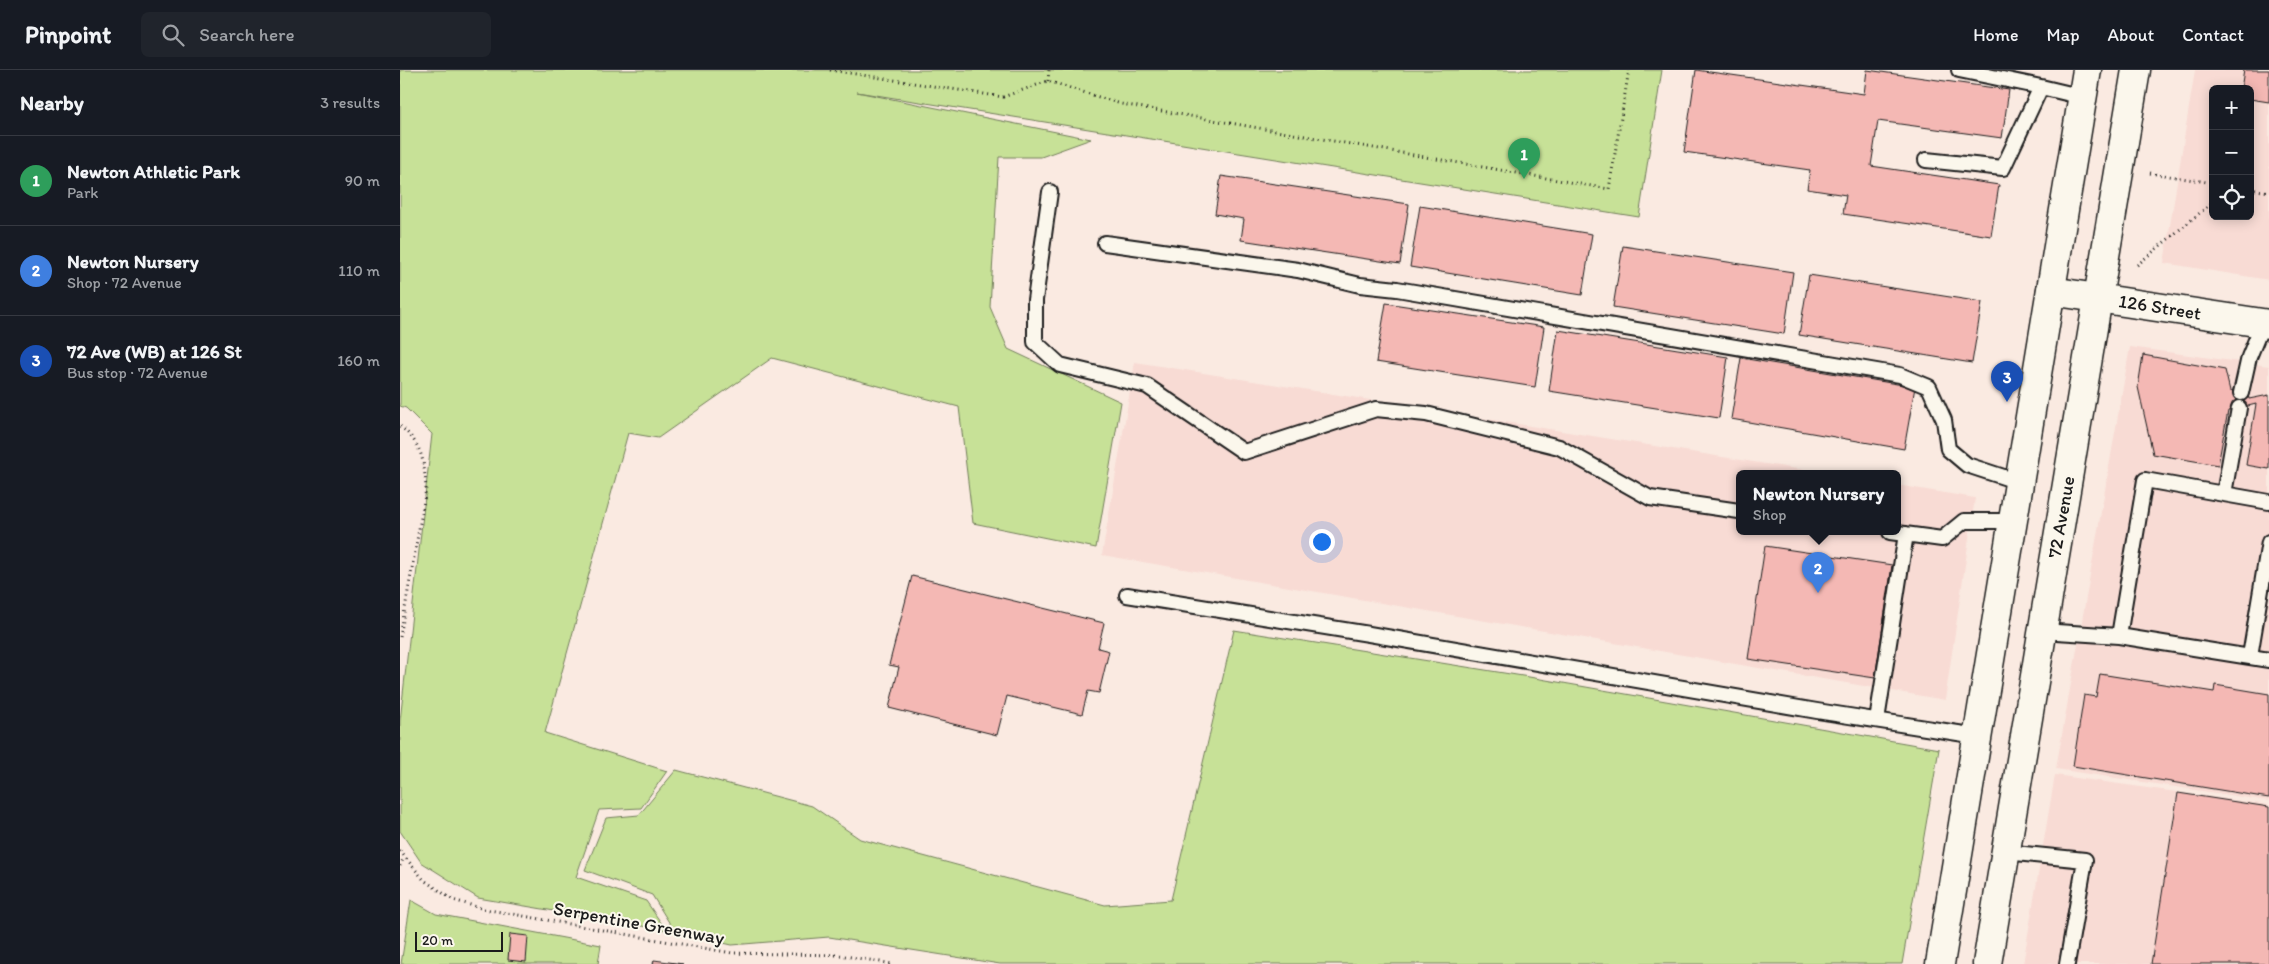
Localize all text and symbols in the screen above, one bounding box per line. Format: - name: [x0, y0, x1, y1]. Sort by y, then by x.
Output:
- search box: [141, 12, 491, 57]
- text: Pinpoint: [25, 20, 111, 49]
- icon: search: [159, 21, 187, 49]
- text: Search here: [199, 23, 294, 46]
- text: Home: [1973, 24, 2019, 46]
- text: Map: [2047, 24, 2080, 46]
- text: About: [2108, 24, 2154, 46]
- text: Contact: [2182, 24, 2244, 46]
- map controls: [2209, 85, 2254, 220]
- button: +: [2209, 85, 2254, 130]
- text: Nearby: [20, 90, 84, 115]
- text: 3 results: [320, 93, 380, 112]
- button: −: [2209, 130, 2254, 175]
- pin: 1: [1508, 138, 1540, 179]
- text: Newton Athletic Park: [67, 160, 240, 183]
- text: 1: [32, 171, 40, 190]
- text: 90 m: [345, 171, 380, 190]
- button: locate: [2209, 175, 2254, 220]
- text: Park: [67, 183, 98, 202]
- text: Newton Nursery: [67, 250, 199, 273]
- text: 2: [32, 261, 40, 280]
- text: 110 m: [338, 261, 380, 280]
- text: Shop · 72 Avenue: [67, 273, 182, 292]
- street label: 126 Street: [2117, 289, 2203, 325]
- text: 72 Ave (WB) at 126 St: [67, 340, 242, 363]
- text: 3: [32, 351, 40, 370]
- text: 160 m: [337, 351, 380, 370]
- pin: 3: [1991, 361, 2023, 402]
- text: Bus stop · 72 Avenue: [67, 363, 208, 382]
- popup: [1736, 470, 1901, 535]
- street label: 72 Avenue: [2042, 474, 2080, 560]
- text: Newton Nursery: [1753, 482, 1884, 505]
- text: Shop: [1753, 505, 1786, 524]
- your location: [1309, 529, 1335, 555]
- pin: 2: [1802, 552, 1834, 593]
- street label: Serpentine Greenway: [552, 897, 726, 949]
- scale bar: [415, 929, 502, 952]
- text: 20 m: [422, 932, 453, 949]

